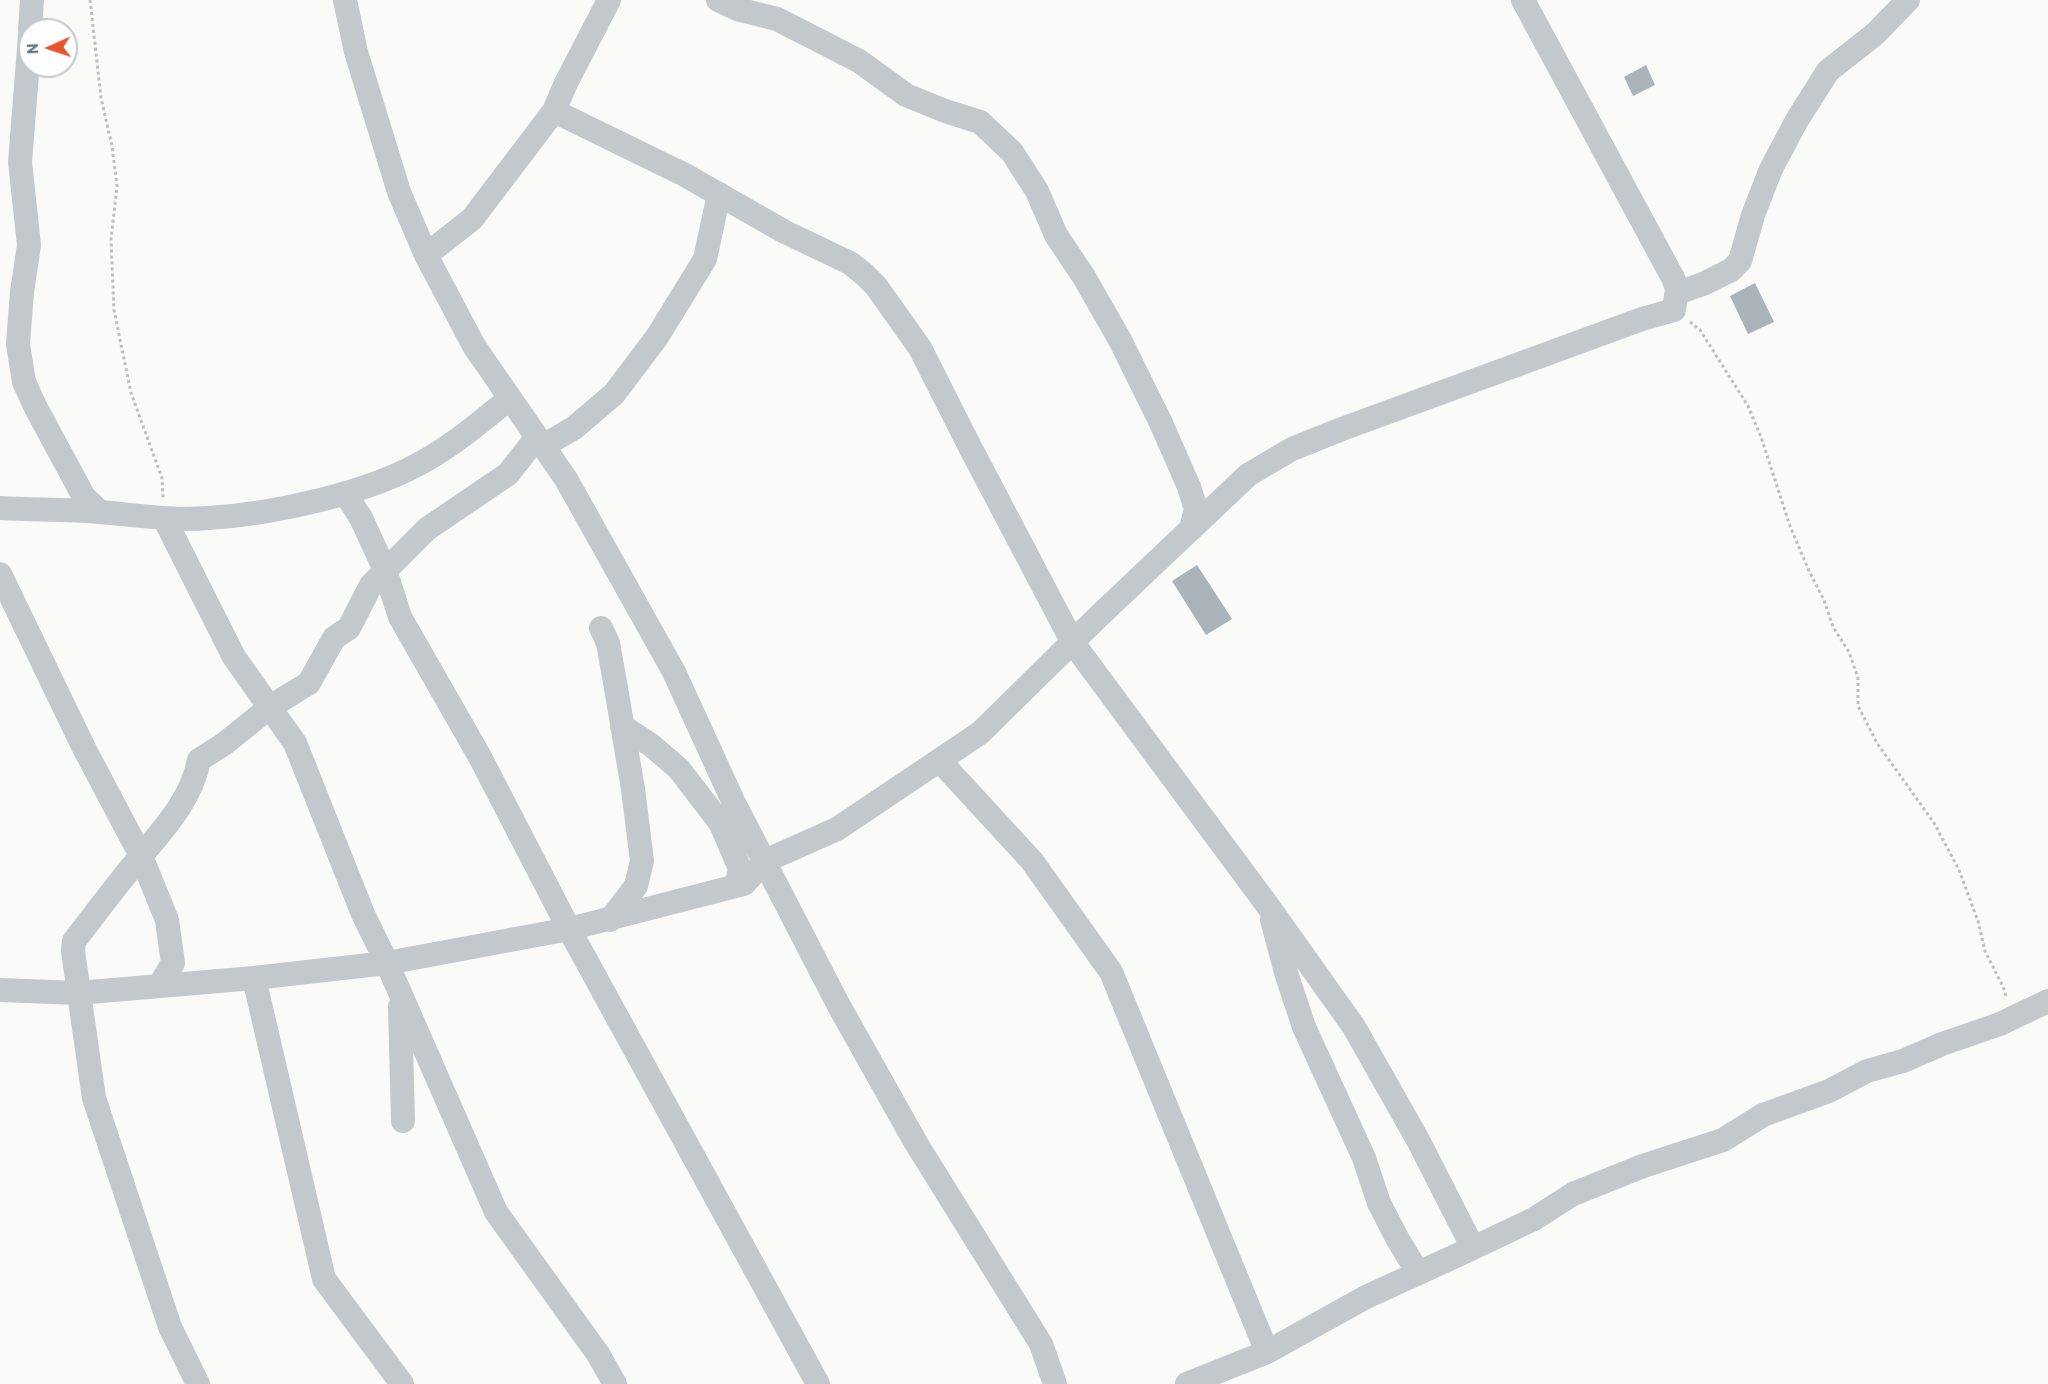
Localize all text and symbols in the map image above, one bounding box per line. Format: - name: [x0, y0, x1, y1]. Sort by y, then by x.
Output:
- north arrow: [18, 18, 78, 78]
- text: N: [22, 43, 41, 55]

